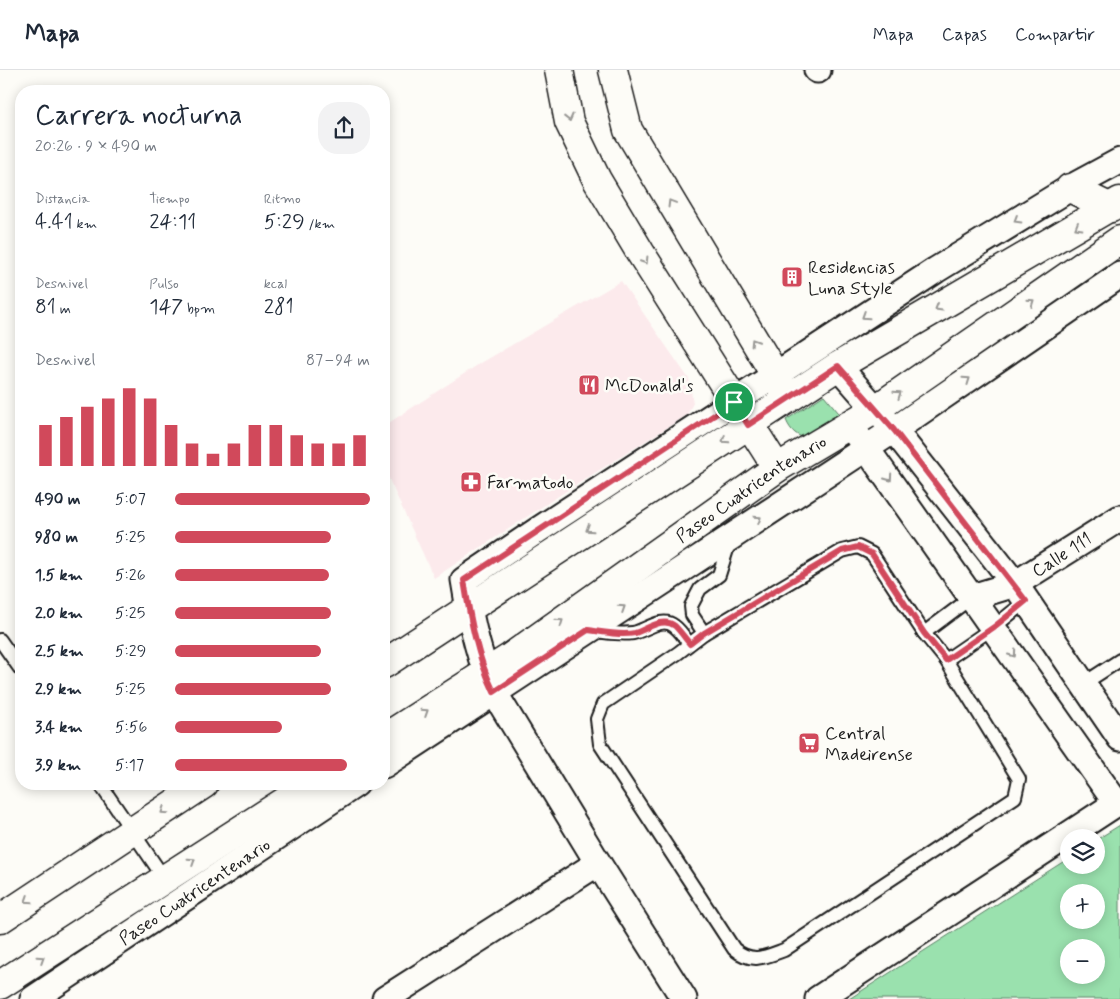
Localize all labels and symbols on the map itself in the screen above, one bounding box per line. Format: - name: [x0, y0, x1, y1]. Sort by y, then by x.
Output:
- one-way arrow: [563, 113, 573, 121]
- one-way arrow: [667, 199, 677, 208]
- one-way arrow: [1014, 214, 1023, 224]
- one-way arrow: [1075, 220, 1084, 230]
- one-way arrow: [639, 255, 648, 264]
- place label: Residencias Luna Style: [808, 256, 895, 301]
- building icon: Residencias Luna Style: [780, 265, 804, 289]
- one-way arrow: [1026, 299, 1035, 308]
- one-way arrow: [934, 302, 943, 312]
- one-way arrow: [861, 310, 870, 320]
- one-way arrow: [751, 339, 760, 348]
- restaurant icon: McDonald's: [577, 373, 601, 397]
- place label: McDonald's: [605, 374, 693, 398]
- one-way arrow: [961, 377, 970, 387]
- pin: [713, 381, 755, 423]
- one-way arrow: [892, 391, 901, 400]
- street label: Paseo Cuatricentenario: [672, 430, 832, 549]
- one-way arrow: [722, 434, 731, 443]
- pharmacy icon: Farmatodo: [459, 470, 483, 494]
- place label: Farmatodo: [487, 471, 574, 495]
- one-way arrow: [883, 472, 892, 482]
- one-way arrow: [753, 516, 762, 525]
- one-way arrow: [586, 523, 595, 532]
- street label: Calle 111: [1028, 528, 1097, 583]
- one-way arrow: [617, 605, 626, 614]
- one-way arrow: [554, 619, 564, 628]
- one-way arrow: [1007, 648, 1016, 658]
- one-way arrow: [419, 708, 428, 718]
- place label: Central Madeirense: [825, 722, 913, 767]
- supermarket icon: Central Madeirense: [797, 731, 821, 755]
- one-way arrow: [160, 805, 169, 814]
- street label: Paseo Cuatricentenario: [115, 833, 275, 951]
- one-way arrow: [186, 857, 195, 867]
- one-way arrow: [24, 894, 33, 904]
- one-way arrow: [35, 955, 44, 965]

